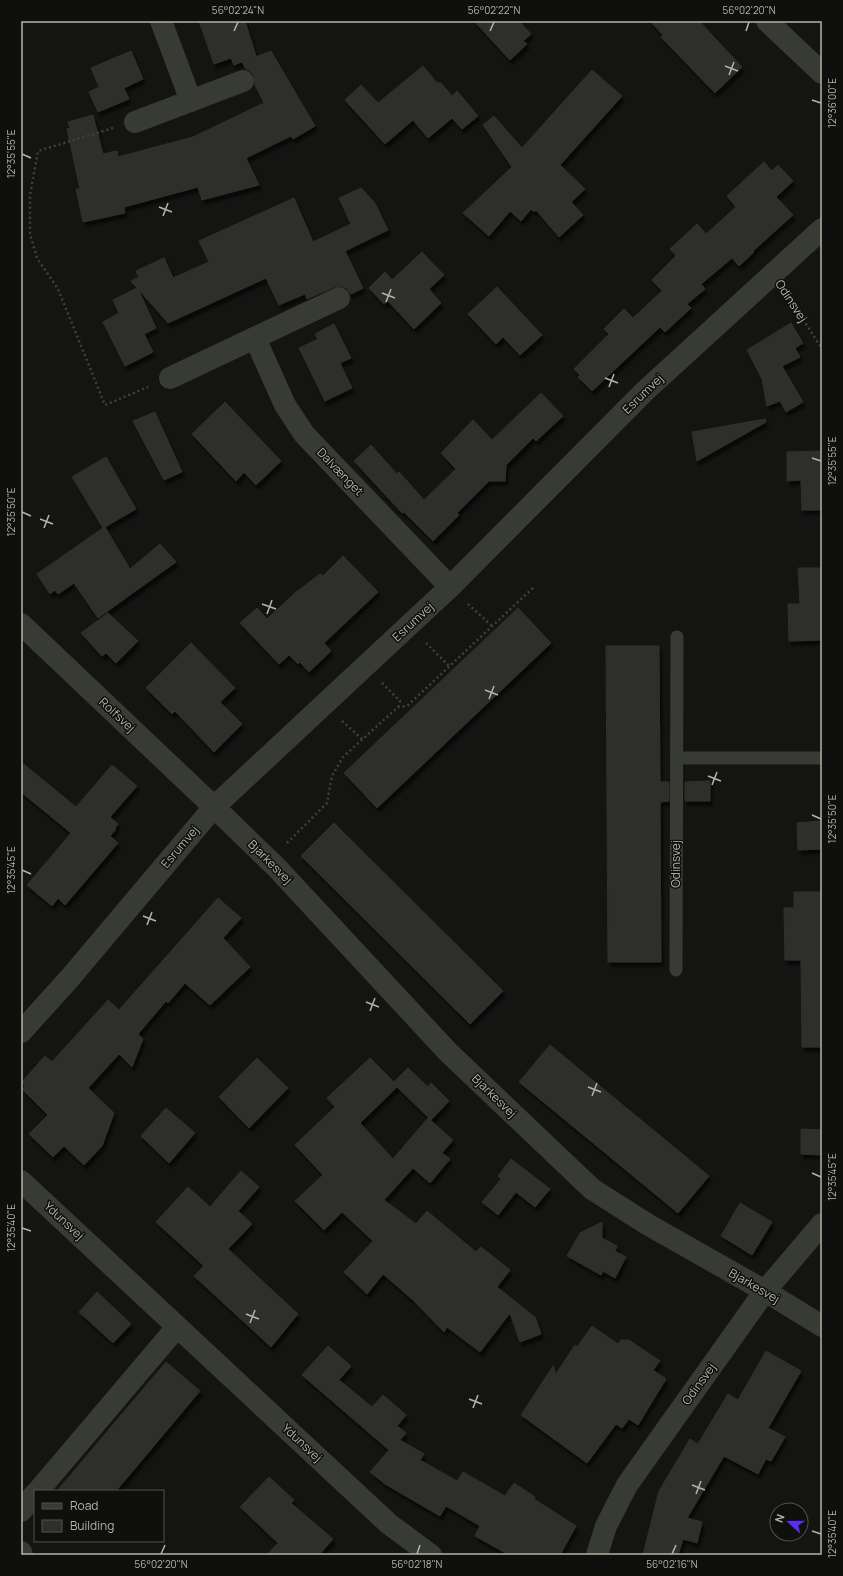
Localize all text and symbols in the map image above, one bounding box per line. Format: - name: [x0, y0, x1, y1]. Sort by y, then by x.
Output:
- text: 56°02'24"N: [212, 3, 264, 17]
- text: 56°02'22"N: [468, 3, 520, 17]
- text: 56°02'20"N: [723, 3, 776, 17]
- text: 12°36'00"E: [825, 78, 839, 128]
- text: 12°35'55"E: [4, 129, 18, 178]
- street label: Odinsvej: [771, 276, 812, 325]
- street label: Esrumvej: [619, 370, 667, 417]
- text: 12°35'55"E: [825, 436, 839, 485]
- street label: Dalvænget: [313, 444, 368, 499]
- text: 12°35'50"E: [4, 487, 18, 537]
- street label: Esrumvej: [388, 598, 437, 645]
- street label: Rolfsvej: [96, 694, 139, 736]
- text: 12°35'50"E: [825, 794, 839, 844]
- street label: Esrumvej: [157, 822, 202, 872]
- street label: Bjarkesvej: [244, 836, 296, 888]
- street label: Odinsvej: [667, 840, 684, 888]
- text: 12°35'45"E: [4, 846, 18, 894]
- street label: Bjarkesvej: [468, 1070, 520, 1121]
- text: 12°35'45"E: [825, 1153, 839, 1201]
- street label: Ydunsvej: [41, 1198, 88, 1244]
- text: 12°35'40"E: [4, 1204, 18, 1252]
- street label: Bjarkesvej: [726, 1264, 783, 1307]
- street label: Odinsvej: [678, 1359, 719, 1408]
- street label: Ydunsvej: [279, 1420, 326, 1466]
- legend: [34, 1490, 164, 1542]
- text: Road: [70, 1497, 98, 1514]
- north arrow: [769, 1502, 809, 1542]
- text: 12°35'40"E: [825, 1510, 839, 1558]
- text: N: [771, 1512, 788, 1525]
- text: Building: [70, 1517, 114, 1534]
- text: 56°02'20"N: [135, 1557, 188, 1571]
- text: 56°02'18"N: [392, 1557, 443, 1571]
- text: 56°02'16"N: [646, 1557, 698, 1571]

